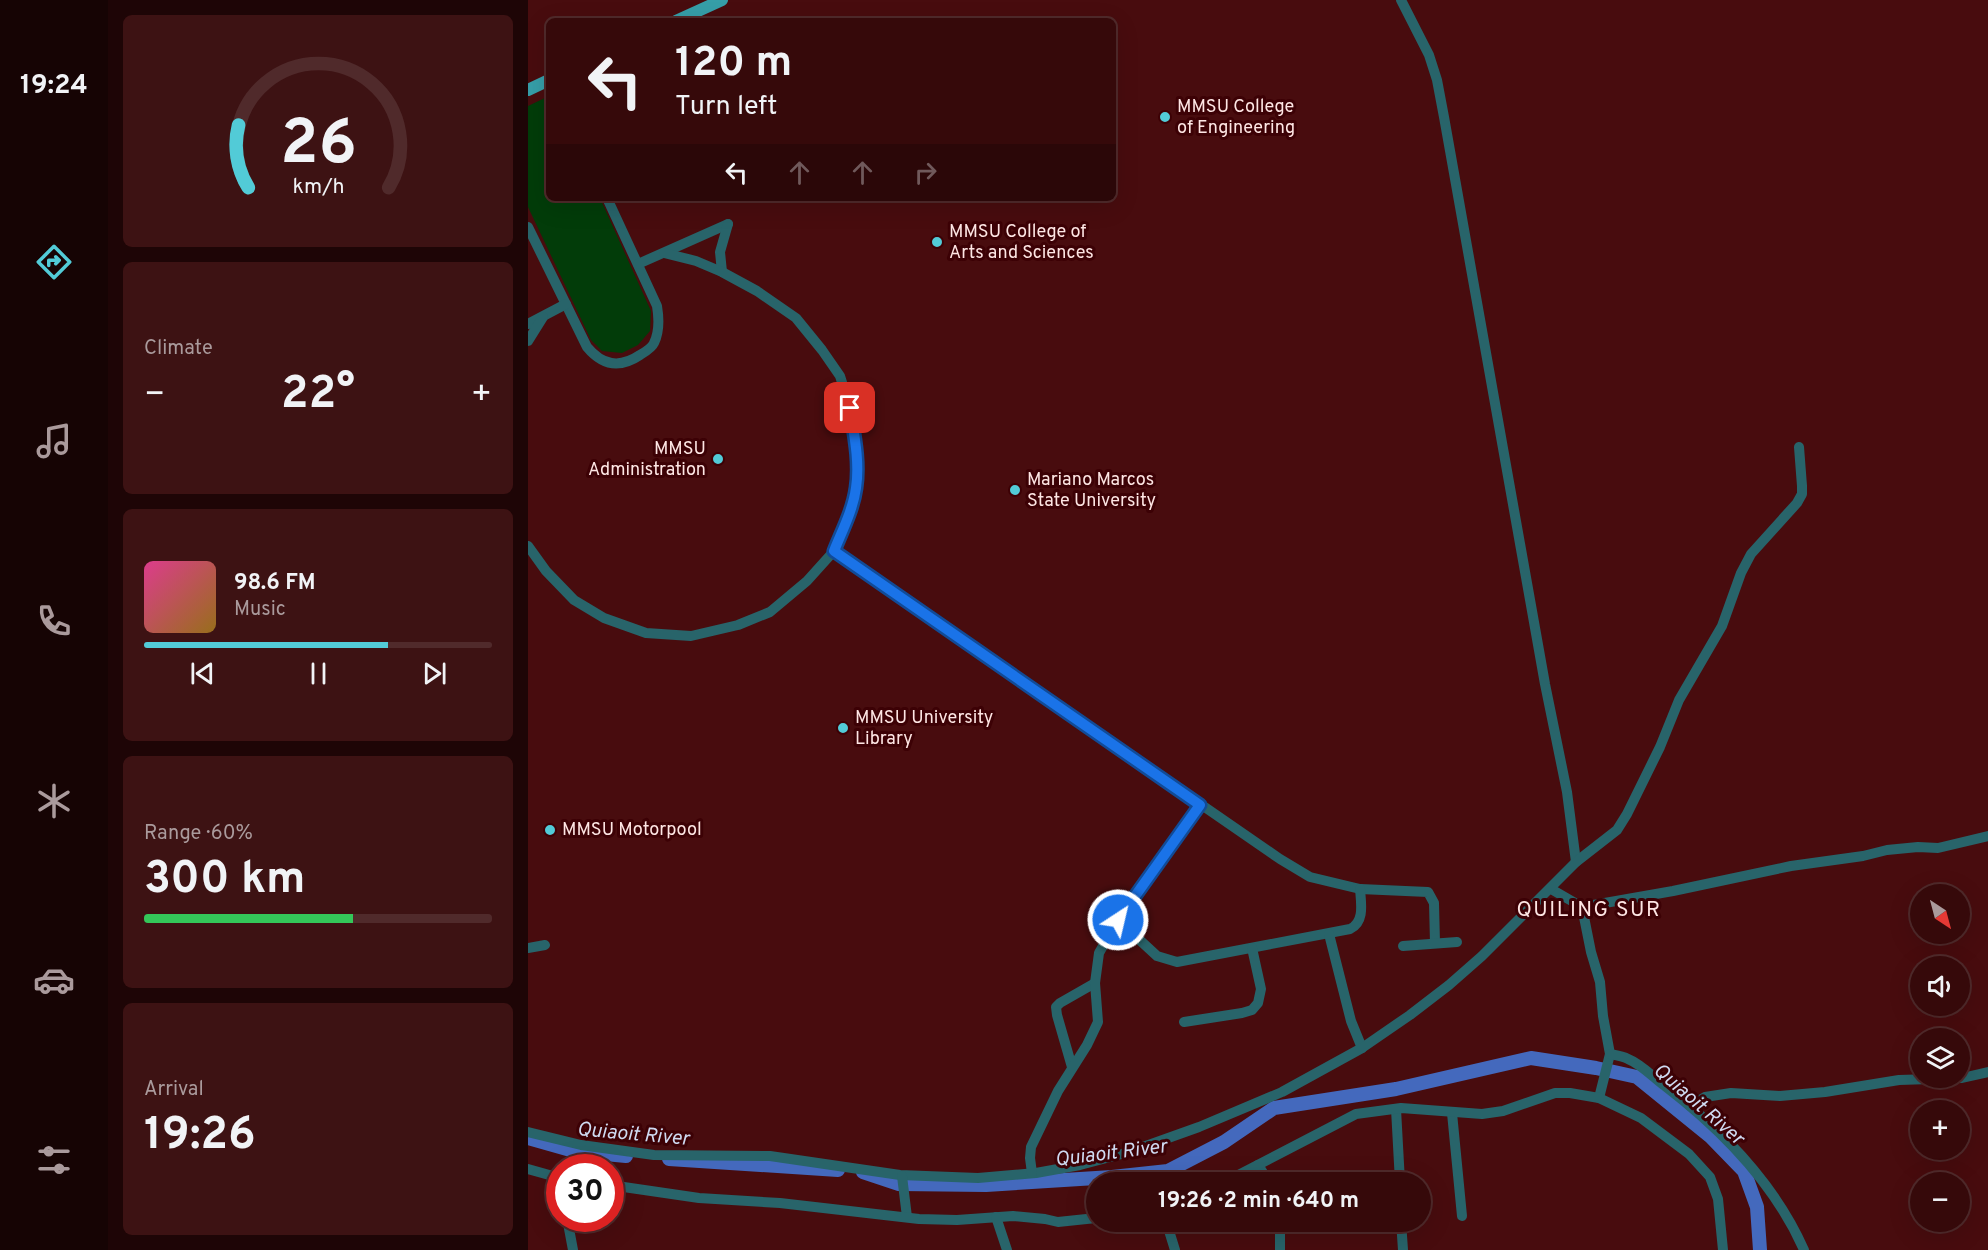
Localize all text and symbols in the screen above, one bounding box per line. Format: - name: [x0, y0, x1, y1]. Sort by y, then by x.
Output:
- text: 120 m: [675, 38, 792, 91]
- icon: left: [576, 42, 654, 120]
- text: 19:24: [20, 69, 88, 103]
- text: Turn left: [675, 90, 777, 124]
- place label: MMSU College of Engineering: [1177, 96, 1295, 140]
- text: 26: [280, 107, 356, 186]
- marker: MMSU College of Engineering: [1158, 110, 1172, 124]
- icon: left: [720, 156, 753, 189]
- icon: ahead: [783, 156, 816, 189]
- icon: ahead: [846, 156, 879, 189]
- icon: right: [909, 156, 942, 189]
- text: km/h: [292, 174, 344, 201]
- place label: MMSU College of Arts and Sciences: [949, 221, 1094, 265]
- marker: MMSU College of Arts and Sciences: [930, 235, 944, 249]
- icon: directions: [33, 241, 75, 283]
- text: Climate: [144, 336, 213, 362]
- text: 22°: [281, 367, 355, 424]
- text: −: [144, 375, 165, 417]
- text: +: [471, 375, 492, 417]
- pin: [824, 382, 875, 433]
- icon: arrive: [833, 391, 866, 424]
- icon: music: [33, 420, 75, 462]
- place label: MMSU Administration: [588, 438, 706, 482]
- marker: MMSU Administration: [711, 452, 725, 466]
- place label: Mariano Marcos State University: [1027, 469, 1156, 513]
- marker: Mariano Marcos State University: [1008, 483, 1022, 497]
- text: 98.6 FM: [234, 570, 316, 597]
- text: Music: [234, 597, 286, 623]
- icon: phone: [33, 600, 75, 642]
- icon: previous: [186, 657, 219, 690]
- icon: pause: [302, 657, 335, 690]
- icon: next: [418, 657, 451, 690]
- place label: MMSU University Library: [855, 707, 993, 751]
- marker: MMSU University Library: [836, 721, 850, 735]
- icon: climate: [33, 780, 75, 822]
- place label: MMSU Motorpool: [562, 819, 702, 842]
- text: Range · 60%: [144, 821, 253, 847]
- marker: MMSU Motorpool: [543, 823, 557, 837]
- text: 300 km: [144, 852, 306, 909]
- north arrow: [1910, 884, 1970, 944]
- map controls: [1910, 884, 1970, 1232]
- position arrow: [1086, 888, 1150, 952]
- district label: QUILING SUR: [1516, 897, 1662, 924]
- button: sound: [1910, 956, 1970, 1016]
- icon: car: [33, 959, 75, 1001]
- button: layers: [1910, 1028, 1970, 1088]
- water label: Quiaoit River: [1647, 1058, 1750, 1153]
- text: Arrival: [144, 1077, 204, 1103]
- button: +: [1910, 1100, 1970, 1160]
- text: 19:26: [144, 1108, 256, 1165]
- water label: Quiaoit River: [576, 1117, 692, 1153]
- water label: Quiaoit River: [1054, 1134, 1170, 1174]
- icon: filters: [33, 1139, 75, 1181]
- speed limit sign: 30: [546, 1154, 624, 1232]
- button: −: [1910, 1172, 1970, 1232]
- text: 19:26 · 2 min · 640 m: [1158, 1188, 1359, 1215]

